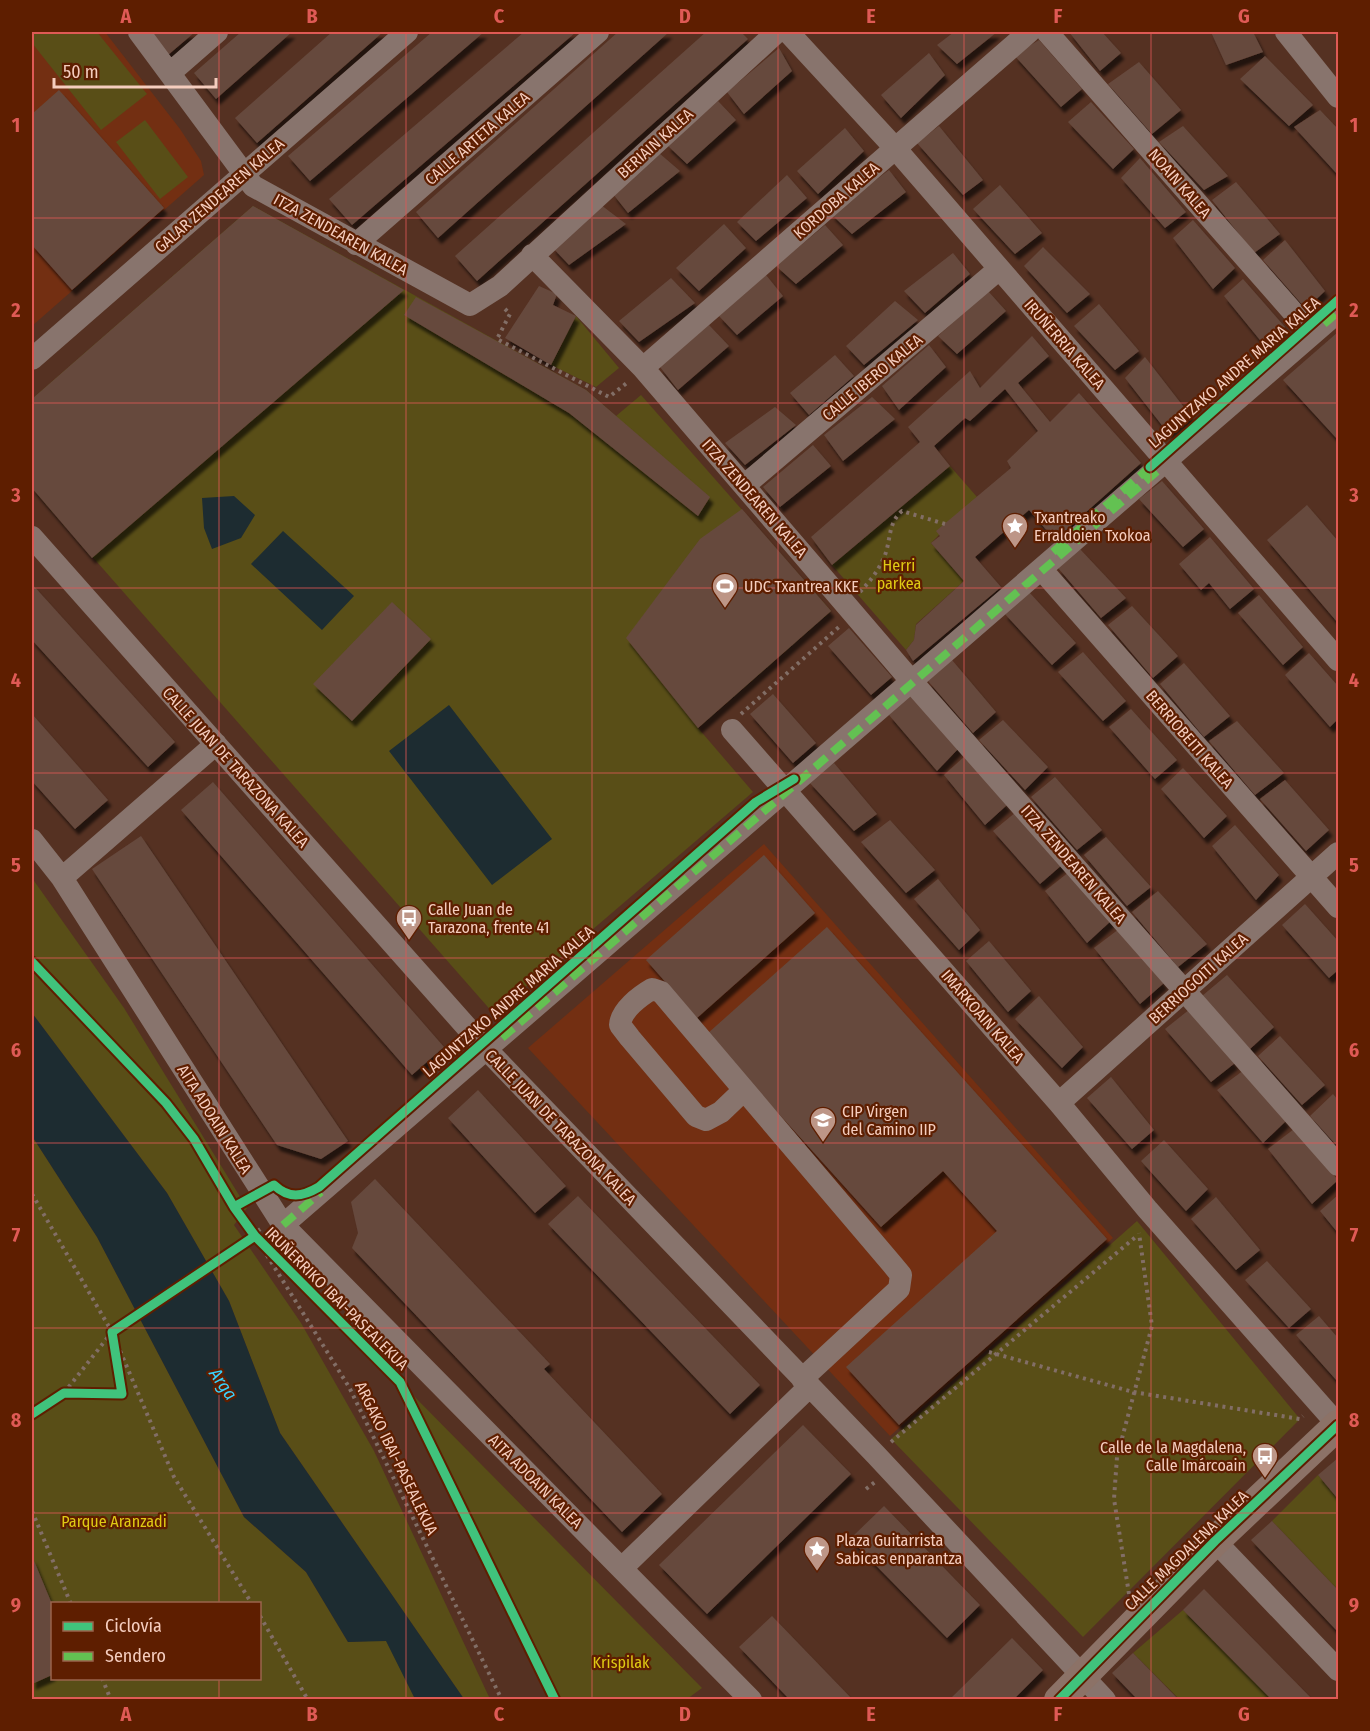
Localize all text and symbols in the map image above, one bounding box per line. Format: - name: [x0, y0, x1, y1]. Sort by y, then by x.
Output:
- text: A: [120, 4, 133, 28]
- text: B: [306, 4, 318, 28]
- text: C: [494, 4, 505, 28]
- text: D: [679, 4, 691, 28]
- text: E: [866, 4, 876, 28]
- text: F: [1054, 4, 1063, 28]
- text: G: [1238, 4, 1250, 28]
- scale bar: [54, 51, 216, 89]
- text: 50 m: [63, 61, 99, 83]
- street label: CALLE ARTETA KALEA: [421, 87, 534, 189]
- street label: BERIAIN KALEA: [614, 104, 697, 182]
- text: 1: [12, 113, 20, 137]
- text: 1: [1350, 113, 1358, 137]
- street label: GALAR ZENDEAREN KALEA: [151, 134, 288, 257]
- street label: NOAIN KALEA: [1144, 145, 1215, 222]
- street label: KORDOBA KALEA: [790, 158, 883, 243]
- street label: ITZA ZENDEAREN KALEA: [270, 190, 412, 280]
- street label: LAGUNTZAKO ANDRE MARIA KALEA: [1145, 292, 1324, 452]
- street label: IRUÑERRIA KALEA: [1020, 295, 1109, 394]
- text: 2: [10, 298, 21, 322]
- text: 2: [1348, 298, 1359, 322]
- street label: CALLE IBERO KALEA: [818, 330, 927, 425]
- street label: ITZA ZENDEAREN KALEA: [698, 435, 812, 562]
- text: 3: [10, 483, 21, 507]
- text: 3: [1348, 483, 1359, 507]
- place label: Txantreako Erraldoien Txokoa: [1034, 508, 1151, 545]
- place icon: Txantreako Erraldoien Txokoa: [1000, 511, 1030, 549]
- park label: Herri parkea: [877, 556, 922, 593]
- sports icon: UDC Txantrea KKE: [710, 571, 740, 609]
- place label: UDC Txantrea KKE: [744, 577, 859, 596]
- text: 4: [11, 668, 21, 692]
- text: 4: [1349, 668, 1359, 692]
- street label: CALLE JUAN DE TARAZONA KALEA: [159, 683, 313, 852]
- street label: BERRIOBEITI KALEA: [1142, 686, 1238, 793]
- street label: ITZA ZENDEAREN KALEA: [1017, 801, 1131, 928]
- text: 5: [11, 853, 21, 877]
- text: 5: [1349, 853, 1359, 877]
- place label: Calle Juan de Tarazona, frente 41: [428, 900, 550, 937]
- bus stop icon: Calle Juan de Tarazona, frente 41: [394, 903, 424, 941]
- street label: LAGUNTZAKO ANDRE MARIA KALEA: [419, 921, 598, 1081]
- street label: BERRIOGOITI KALEA: [1145, 929, 1252, 1028]
- street label: IMARKOAIN KALEA: [937, 966, 1028, 1067]
- text: 6: [11, 1038, 21, 1062]
- text: 6: [1349, 1038, 1359, 1062]
- street label: CALLE JUAN DE TARAZONA KALEA: [481, 1046, 641, 1210]
- street label: AITA ADOAIN KALEA: [173, 1061, 256, 1178]
- place label: CIP Virgen del Camino IIP: [842, 1102, 936, 1139]
- school or university icon: CIP Virgen del Camino IIP: [808, 1105, 838, 1143]
- text: 7: [12, 1223, 21, 1247]
- street label: IRUÑERRIKO IBAI-PASEALEKUA: [261, 1223, 413, 1374]
- text: 7: [1350, 1223, 1359, 1247]
- water label: Arga: [204, 1363, 242, 1404]
- street label: ARGAKO IBAI-PASEALEKUA: [351, 1378, 442, 1539]
- text: 8: [11, 1408, 22, 1432]
- text: 8: [1349, 1408, 1360, 1432]
- street label: AITA ADOAIN KALEA: [485, 1430, 587, 1533]
- place label: Calle de la Magdalena, Calle Imárcoain: [1100, 1438, 1246, 1475]
- bus stop icon: Calle de la Magdalena, Calle Imárcoain: [1250, 1441, 1280, 1479]
- street label: CALLE MAGDALENA KALEA: [1121, 1486, 1253, 1614]
- park label: Parque Aranzadi: [61, 1512, 167, 1531]
- place label: Plaza Guitarrista Sabicas enparantza: [836, 1531, 963, 1568]
- place icon: Plaza Guitarrista Sabicas enparantza: [802, 1534, 832, 1572]
- text: 9: [11, 1593, 21, 1617]
- text: 9: [1349, 1593, 1359, 1617]
- legend: [51, 1602, 261, 1680]
- text: Ciclovía: [105, 1615, 162, 1637]
- text: Sendero: [105, 1645, 166, 1667]
- park label: Krispilak: [593, 1653, 650, 1672]
- text: A: [120, 1702, 133, 1726]
- text: B: [306, 1702, 318, 1726]
- text: C: [494, 1702, 505, 1726]
- text: D: [679, 1702, 691, 1726]
- text: E: [866, 1702, 876, 1726]
- text: F: [1054, 1702, 1063, 1726]
- text: G: [1238, 1702, 1250, 1726]

